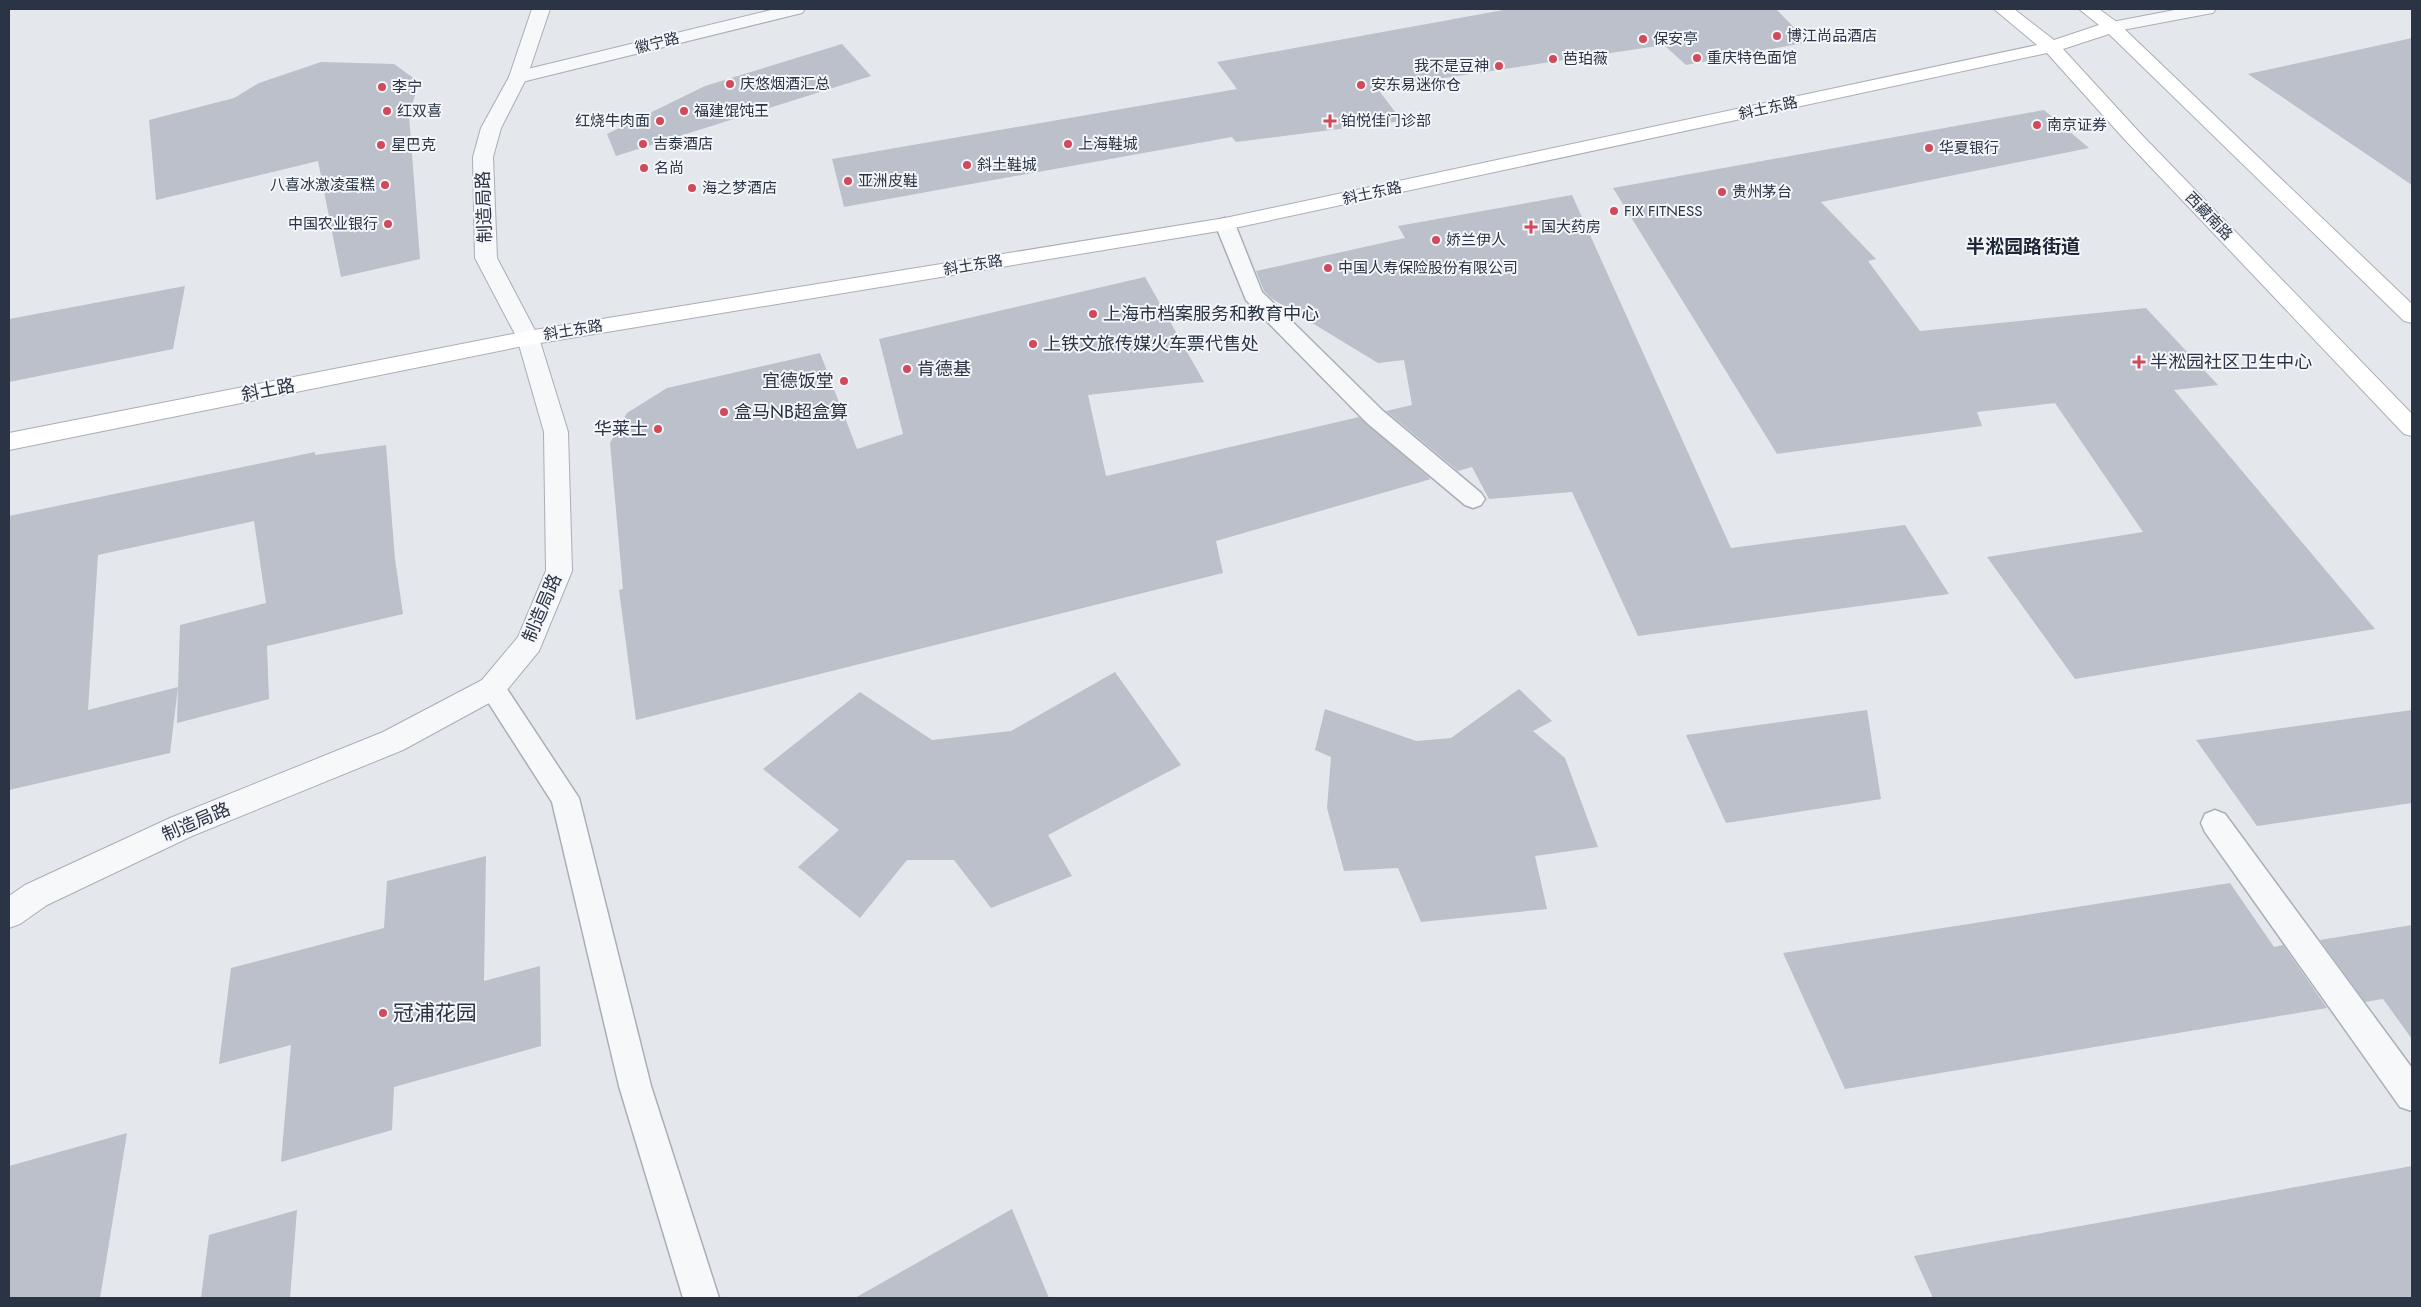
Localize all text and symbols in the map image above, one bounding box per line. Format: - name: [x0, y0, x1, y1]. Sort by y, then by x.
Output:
- place label: 博江尚品酒店: [1787, 25, 1877, 47]
- street label: 徽宁路: [632, 27, 682, 59]
- place label: 保安亭: [1653, 28, 1698, 50]
- marker: 博江尚品酒店: [1771, 30, 1783, 42]
- marker: 保安亭: [1637, 33, 1649, 45]
- place label: 重庆特色面馆: [1707, 47, 1797, 69]
- place label: 芭珀薇: [1563, 48, 1608, 70]
- marker: 重庆特色面馆: [1691, 52, 1703, 64]
- marker: 芭珀薇: [1547, 53, 1559, 65]
- place label: 我不是豆神: [1414, 55, 1489, 77]
- marker: 我不是豆神: [1493, 60, 1505, 72]
- place label: 庆悠烟酒汇总: [740, 73, 830, 95]
- place label: 安东易迷你仓: [1371, 74, 1461, 96]
- place label: 李宁: [392, 76, 422, 98]
- marker: 庆悠烟酒汇总: [724, 78, 736, 90]
- marker: 安东易迷你仓: [1355, 79, 1367, 91]
- marker: 李宁: [376, 81, 388, 93]
- street label: 斜土东路: [1736, 91, 1800, 125]
- place label: 红双喜: [397, 100, 442, 122]
- place label: 福建馄饨王: [694, 100, 769, 122]
- marker: 红双喜: [381, 105, 393, 117]
- marker: 福建馄饨王: [678, 105, 690, 117]
- place label: 红烧牛肉面: [575, 110, 650, 132]
- place label: 铂悦佳门诊部: [1341, 110, 1431, 132]
- marker: 铂悦佳门诊部: [1323, 114, 1337, 128]
- place label: 南京证券: [2047, 114, 2107, 136]
- marker: 红烧牛肉面: [654, 115, 666, 127]
- marker: 南京证券: [2031, 119, 2043, 131]
- place label: 吉泰酒店: [653, 133, 713, 155]
- place label: 上海鞋城: [1078, 133, 1138, 155]
- place label: 星巴克: [391, 134, 436, 156]
- place label: 华夏银行: [1939, 137, 1999, 159]
- marker: 吉泰酒店: [637, 138, 649, 150]
- marker: 上海鞋城: [1062, 138, 1074, 150]
- marker: 星巴克: [375, 139, 387, 151]
- marker: 华夏银行: [1923, 142, 1935, 154]
- place label: 斜土鞋城: [977, 154, 1037, 176]
- place label: 名尚: [654, 157, 684, 179]
- marker: 斜土鞋城: [961, 159, 973, 171]
- marker: 名尚: [638, 162, 650, 174]
- place label: 亚洲皮鞋: [858, 170, 918, 192]
- street label: 制造局路: [470, 171, 498, 243]
- place label: 八喜冰激凌蛋糕: [270, 174, 375, 196]
- marker: 亚洲皮鞋: [842, 175, 854, 187]
- street label: 斜土东路: [1340, 176, 1404, 210]
- place label: 海之梦酒店: [702, 177, 777, 199]
- marker: 八喜冰激凌蛋糕: [379, 179, 391, 191]
- place label: 贵州茅台: [1732, 181, 1792, 203]
- marker: 海之梦酒店: [686, 182, 698, 194]
- marker: 贵州茅台: [1716, 186, 1728, 198]
- street label: 西藏南路: [2180, 187, 2238, 245]
- place label: FIX FITNESS: [1624, 200, 1702, 222]
- marker: FIX FITNESS: [1608, 205, 1620, 217]
- place label: 中国农业银行: [288, 213, 378, 235]
- place label: 国大药房: [1541, 216, 1601, 238]
- marker: 中国农业银行: [382, 218, 394, 230]
- marker: 国大药房: [1525, 221, 1537, 233]
- place label: 娇兰伊人: [1446, 229, 1506, 251]
- district label: 半淞园路街道: [1966, 233, 2080, 260]
- marker: 娇兰伊人: [1430, 234, 1442, 246]
- street label: 斜土东路: [942, 249, 1004, 281]
- place label: 中国人寿保险股份有限公司: [1338, 257, 1518, 279]
- marker: 中国人寿保险股份有限公司: [1322, 262, 1334, 274]
- place label: 上海市档案服务和教育中心: [1103, 301, 1319, 327]
- marker: 上海市档案服务和教育中心: [1087, 308, 1099, 320]
- street label: 斜土东路: [542, 314, 604, 346]
- place label: 上铁文旅传媒火车票代售处: [1043, 331, 1259, 357]
- marker: 上铁文旅传媒火车票代售处: [1027, 338, 1039, 350]
- place label: 半淞园社区卫生中心: [2150, 349, 2312, 375]
- marker: 半淞园社区卫生中心: [2132, 355, 2146, 369]
- place label: 肯德基: [917, 356, 971, 382]
- marker: 肯德基: [901, 363, 913, 375]
- place label: 宜德饭堂: [762, 368, 834, 394]
- street label: 斜土路: [239, 372, 297, 408]
- marker: 宜德饭堂: [838, 375, 850, 387]
- place label: 盒马NB超盒算: [734, 399, 848, 425]
- marker: 盒马NB超盒算: [718, 406, 730, 418]
- place label: 华莱士: [594, 416, 648, 442]
- marker: 华莱士: [652, 423, 664, 435]
- street label: 制造局路: [516, 570, 568, 646]
- street label: 制造局路: [158, 796, 234, 848]
- place label: 冠浦花园: [393, 998, 477, 1028]
- marker: 冠浦花园: [377, 1007, 389, 1019]

